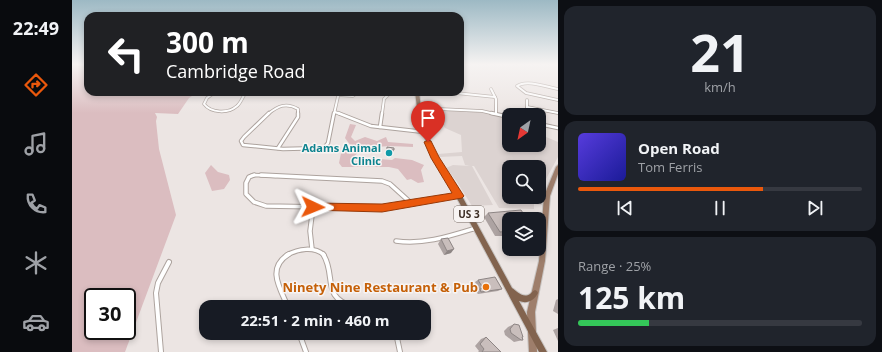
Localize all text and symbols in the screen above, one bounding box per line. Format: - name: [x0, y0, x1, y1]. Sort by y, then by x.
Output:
- text: 22:49: [13, 16, 59, 40]
- text: 21: [690, 16, 750, 87]
- text: 300 m: [166, 23, 249, 61]
- icon: left: [100, 28, 152, 80]
- text: Cambridge Road: [166, 59, 305, 83]
- icon: directions: [22, 71, 50, 99]
- text: km/h: [704, 78, 736, 96]
- pin: [411, 101, 445, 142]
- icon: arrive: [417, 107, 439, 129]
- north arrow: [502, 108, 546, 152]
- map controls: [502, 108, 546, 256]
- icon: music: [22, 130, 50, 158]
- text: Open Road: [638, 138, 720, 158]
- place label: Adams Animal Clinic: [302, 140, 381, 168]
- marker: Adams Animal Clinic: [384, 148, 394, 158]
- text: Tom Ferris: [638, 158, 703, 176]
- button: search: [502, 160, 546, 204]
- position arrow: [292, 186, 334, 228]
- icon: phone: [22, 190, 50, 218]
- icon: previous: [614, 197, 636, 219]
- icon: pause: [709, 197, 731, 219]
- icon: next: [804, 197, 826, 219]
- road number: US 3: [454, 206, 484, 222]
- button: layers: [502, 212, 546, 256]
- icon: climate: [22, 249, 50, 277]
- text: Range · 25%: [578, 257, 651, 275]
- text: 125 km: [578, 277, 685, 318]
- place label: Ninety Nine Restaurant & Pub: [283, 278, 478, 296]
- marker: Ninety Nine Restaurant & Pub: [481, 282, 491, 292]
- speed limit sign: 30: [84, 288, 136, 340]
- icon: car: [22, 308, 50, 336]
- text: 22:51 · 2 min · 460 m: [241, 310, 389, 330]

